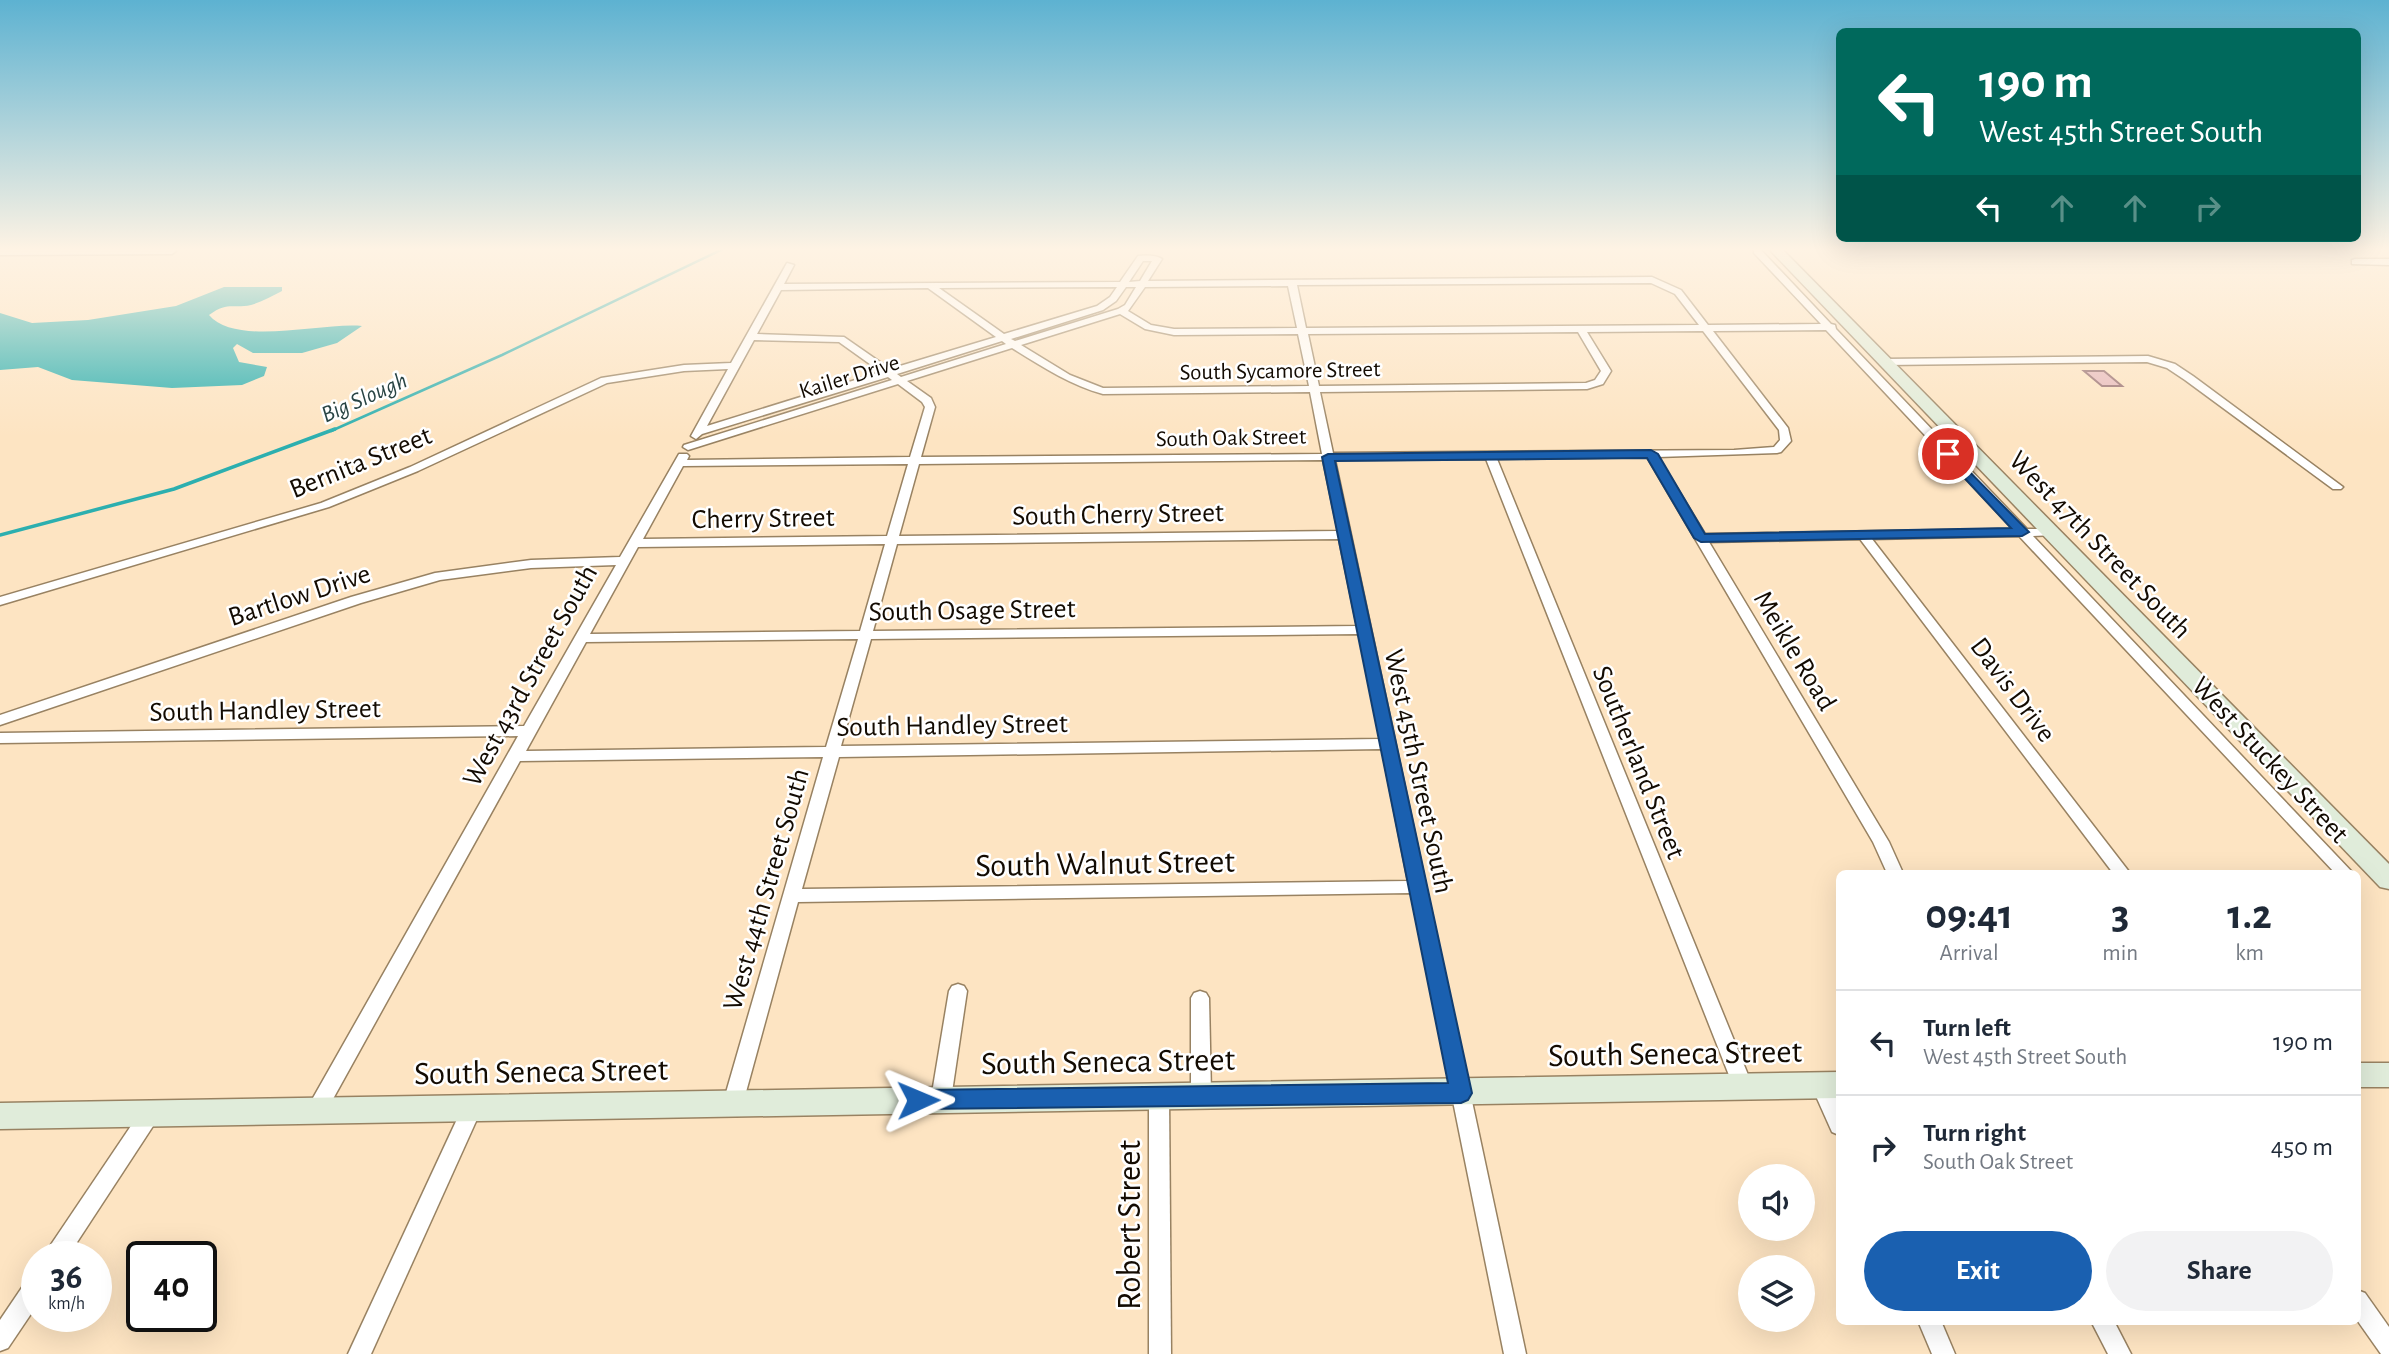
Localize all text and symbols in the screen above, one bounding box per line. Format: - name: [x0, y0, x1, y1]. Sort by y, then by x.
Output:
- icon: left: [1864, 56, 1955, 147]
- text: 190 m: [1979, 58, 2093, 107]
- text: West 45th Street South: [1979, 116, 2263, 148]
- icon: left: [1970, 189, 2008, 227]
- icon: ahead: [2043, 189, 2081, 227]
- icon: ahead: [2116, 189, 2154, 227]
- icon: right: [2189, 189, 2227, 227]
- street label: Kailer Drive: [796, 351, 902, 404]
- street label: South Sycamore Street: [1179, 358, 1381, 385]
- water label: Big Slough: [318, 368, 411, 427]
- street label: Bernita Street: [286, 422, 436, 504]
- pin: [1918, 424, 1978, 484]
- street label: South Oak Street: [1156, 426, 1307, 451]
- icon: arrive: [1929, 435, 1967, 473]
- street label: West 47th Street South: [2003, 446, 2196, 645]
- street label: South Cherry Street: [1012, 499, 1224, 531]
- street label: Cherry Street: [691, 504, 835, 534]
- street label: Bartlow Drive: [225, 560, 374, 632]
- street label: West 43rd Street South: [458, 561, 603, 791]
- street label: Meikle Road: [1748, 586, 1841, 716]
- street label: South Osage Street: [868, 595, 1076, 627]
- street label: Davis Drive: [1964, 633, 2060, 748]
- street label: West 45th Street South: [1379, 647, 1458, 896]
- street label: Southerland Street: [1587, 662, 1690, 863]
- street label: West Stuckey Street: [2186, 672, 2353, 849]
- street label: South Handley Street: [149, 695, 381, 727]
- street label: South Handley Street: [836, 710, 1068, 742]
- street label: West 44th Street South: [719, 765, 815, 1014]
- street label: South Walnut Street: [975, 846, 1236, 883]
- text: 09:41: [1925, 894, 2013, 936]
- text: 3: [2111, 894, 2129, 936]
- text: 1.2: [2227, 894, 2272, 936]
- text: Arrival: [1940, 942, 1999, 965]
- text: min: [2102, 942, 2138, 965]
- text: km: [2235, 942, 2264, 965]
- text: Turn left: [1923, 1015, 2011, 1041]
- icon: left: [1864, 1024, 1902, 1062]
- text: 190 m: [2273, 1029, 2333, 1055]
- street label: South Seneca Street: [1548, 1036, 1803, 1073]
- street label: South Seneca Street: [981, 1044, 1236, 1081]
- text: West 45th Street South: [1923, 1046, 2127, 1069]
- street label: South Seneca Street: [414, 1054, 669, 1091]
- position arrow: [881, 1063, 955, 1137]
- text: Turn right: [1923, 1120, 2026, 1146]
- icon: right: [1864, 1129, 1902, 1167]
- text: 450 m: [2271, 1134, 2333, 1160]
- street label: Robert Street: [1114, 1140, 1147, 1310]
- text: South Oak Street: [1923, 1151, 2073, 1174]
- map controls: [1738, 1164, 1815, 1332]
- button: sound: [1738, 1164, 1815, 1241]
- button: Exit: [1864, 1231, 2092, 1311]
- button: Share: [2106, 1231, 2333, 1311]
- speed limit sign: 40: [126, 1241, 217, 1332]
- button: layers: [1738, 1255, 1815, 1332]
- text: 36: [50, 1260, 82, 1295]
- text: km/h: [48, 1295, 85, 1313]

